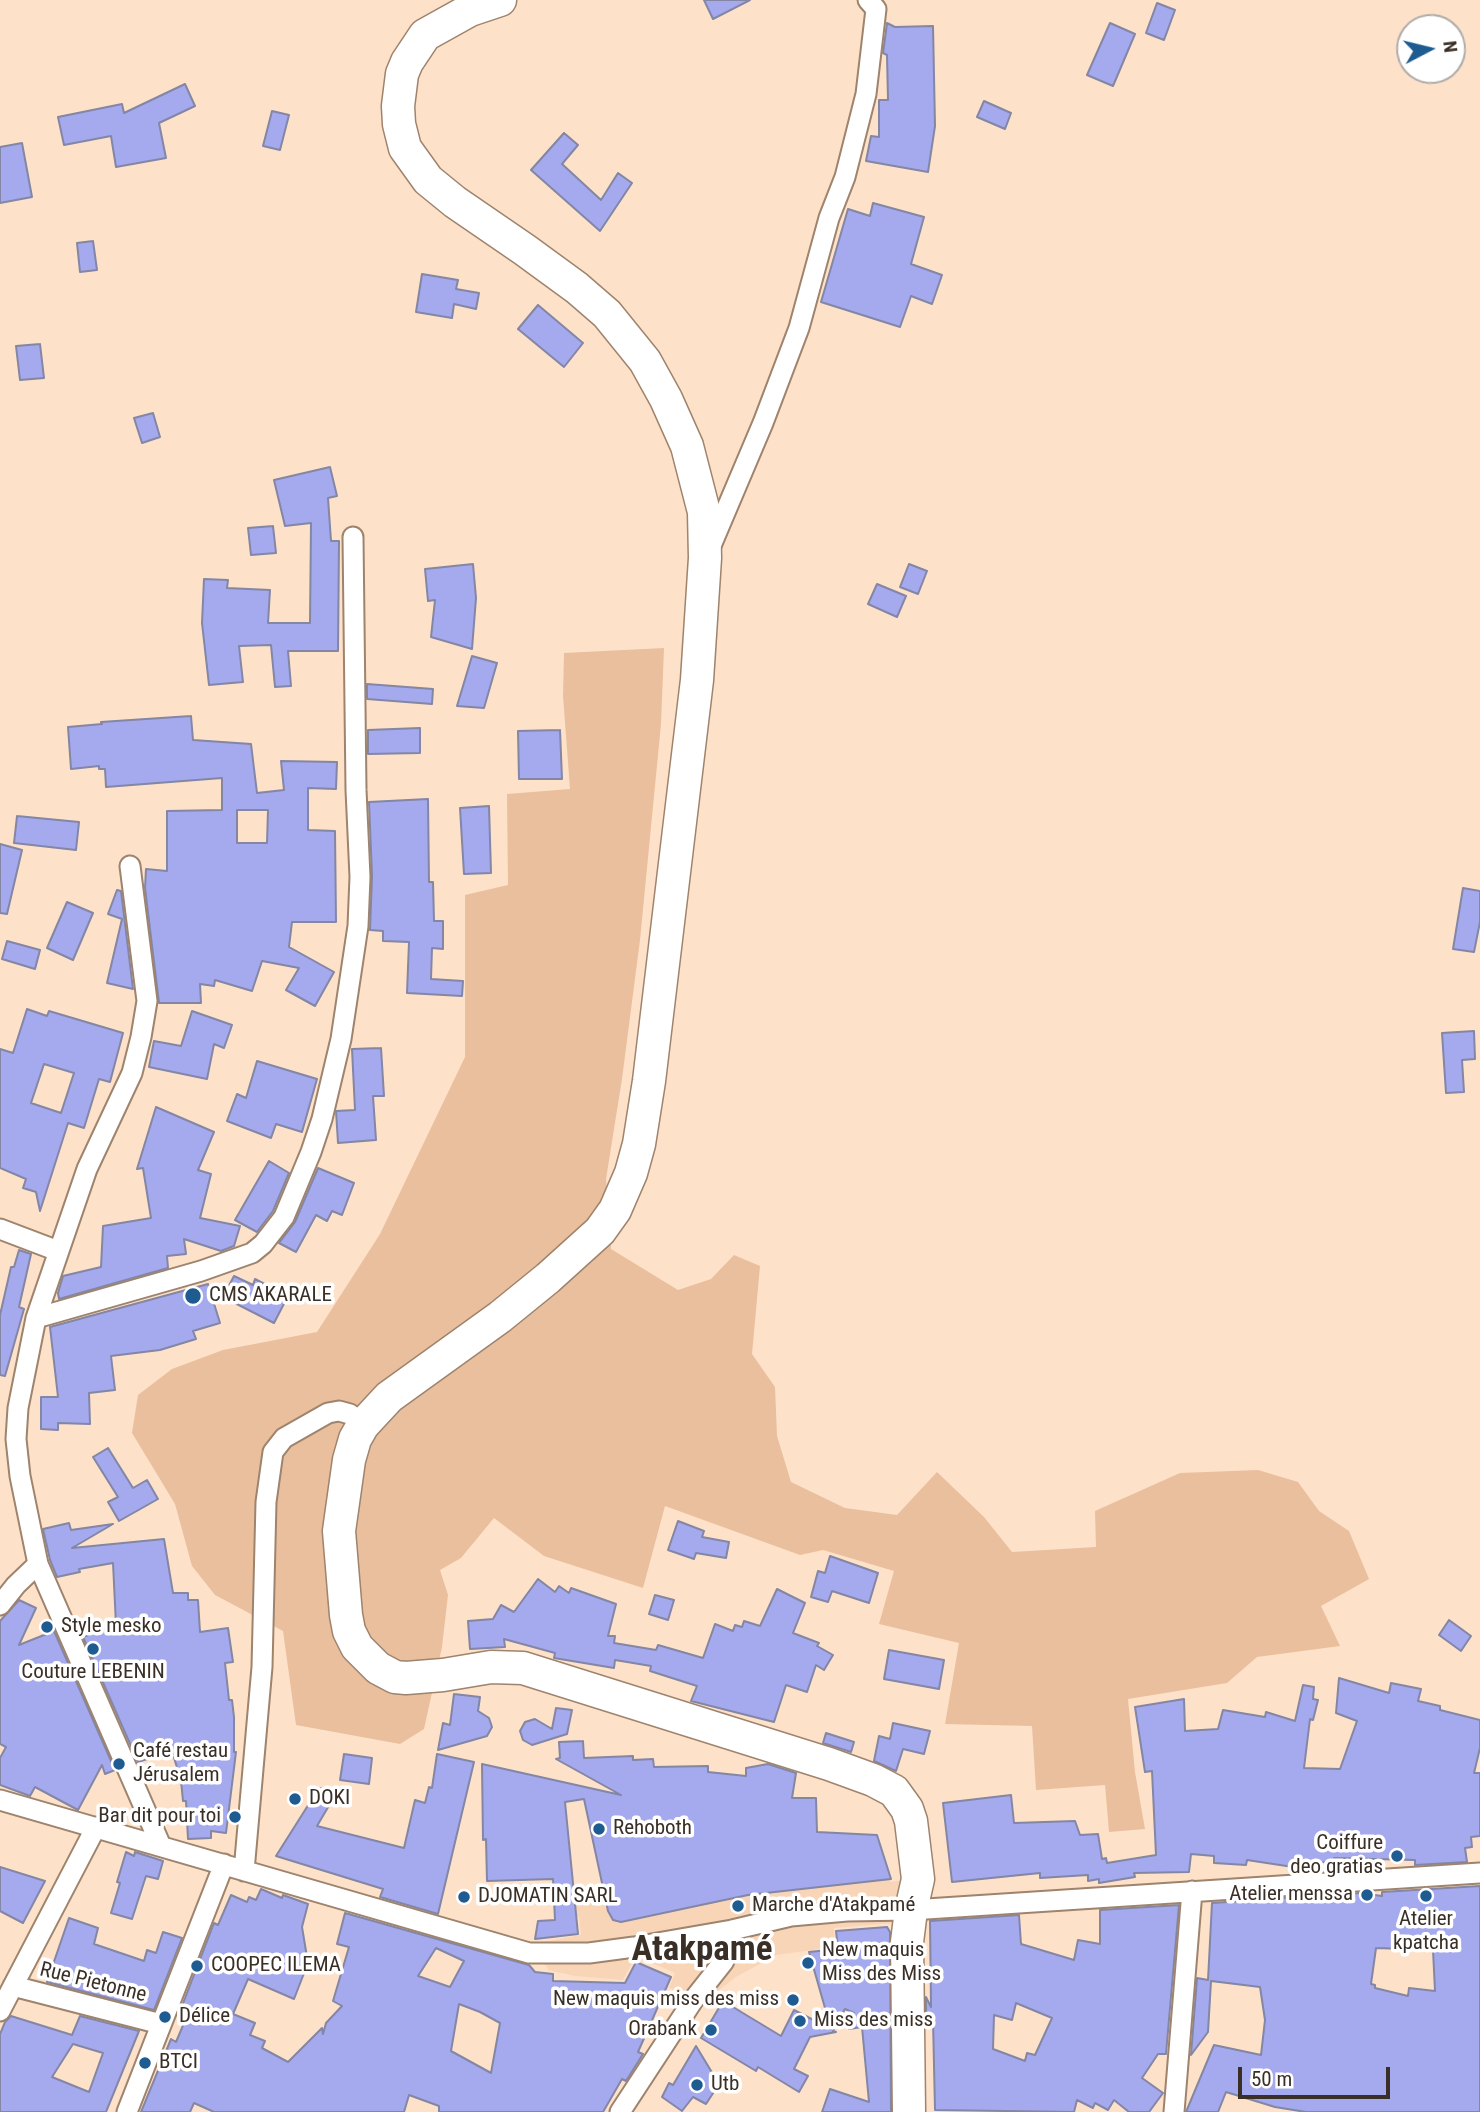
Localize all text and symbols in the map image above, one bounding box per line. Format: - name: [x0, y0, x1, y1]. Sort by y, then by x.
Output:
- north arrow: [1396, 14, 1466, 84]
- text: N: [1438, 39, 1462, 54]
- place label: CMS AKARALE: [209, 1283, 332, 1309]
- marker: CMS AKARALE: [183, 1286, 203, 1306]
- place label: Style mesko: [61, 1614, 162, 1640]
- marker: Style mesko: [39, 1619, 55, 1635]
- marker: Couture LEBENIN: [85, 1641, 101, 1657]
- place label: Couture LEBENIN: [21, 1660, 165, 1686]
- place label: Café restau Jérusalem: [133, 1739, 228, 1789]
- marker: Café restau Jérusalem: [111, 1756, 127, 1772]
- place label: DOKI: [309, 1786, 350, 1812]
- marker: DOKI: [287, 1791, 303, 1807]
- place label: Bar dit pour toi: [98, 1804, 221, 1830]
- marker: Bar dit pour toi: [227, 1809, 243, 1825]
- place label: Rehoboth: [613, 1816, 692, 1842]
- marker: Rehoboth: [591, 1821, 607, 1837]
- place label: Coiffure deo gratias: [1290, 1831, 1383, 1881]
- marker: Coiffure deo gratias: [1389, 1848, 1405, 1864]
- place label: Atelier menssa: [1229, 1882, 1353, 1908]
- place label: DJOMATIN SARL: [478, 1884, 618, 1910]
- marker: Atelier menssa: [1359, 1887, 1375, 1903]
- marker: Atelier kpatcha: [1418, 1888, 1434, 1904]
- marker: DJOMATIN SARL: [456, 1889, 472, 1905]
- place label: Marche d'Atakpamé: [752, 1893, 915, 1919]
- marker: Marche d'Atakpamé: [730, 1898, 746, 1914]
- place label: Atelier kpatcha: [1393, 1907, 1459, 1957]
- district label: Atakpamé: [631, 1930, 773, 1972]
- place label: New maquis Miss des Miss: [822, 1938, 941, 1988]
- place label: COOPEC ILEMA: [211, 1953, 341, 1979]
- marker: New maquis Miss des Miss: [800, 1955, 816, 1971]
- street label: Rue Pietonne: [37, 1958, 149, 2008]
- marker: COOPEC ILEMA: [189, 1958, 205, 1974]
- place label: New maquis miss des miss: [553, 1987, 779, 2013]
- marker: New maquis miss des miss: [785, 1992, 801, 2008]
- place label: Délice: [179, 2004, 230, 2030]
- place label: Miss des miss: [814, 2008, 933, 2034]
- marker: Délice: [157, 2009, 173, 2025]
- marker: Miss des miss: [792, 2013, 808, 2029]
- place label: Orabank: [628, 2017, 697, 2043]
- marker: Orabank: [703, 2022, 719, 2038]
- place label: BTCI: [159, 2050, 198, 2076]
- scale bar: [1242, 2052, 1394, 2096]
- marker: BTCI: [137, 2055, 153, 2071]
- text: 50 m: [1251, 2067, 1292, 2091]
- place label: Utb: [711, 2072, 739, 2098]
- marker: Utb: [689, 2077, 705, 2093]

